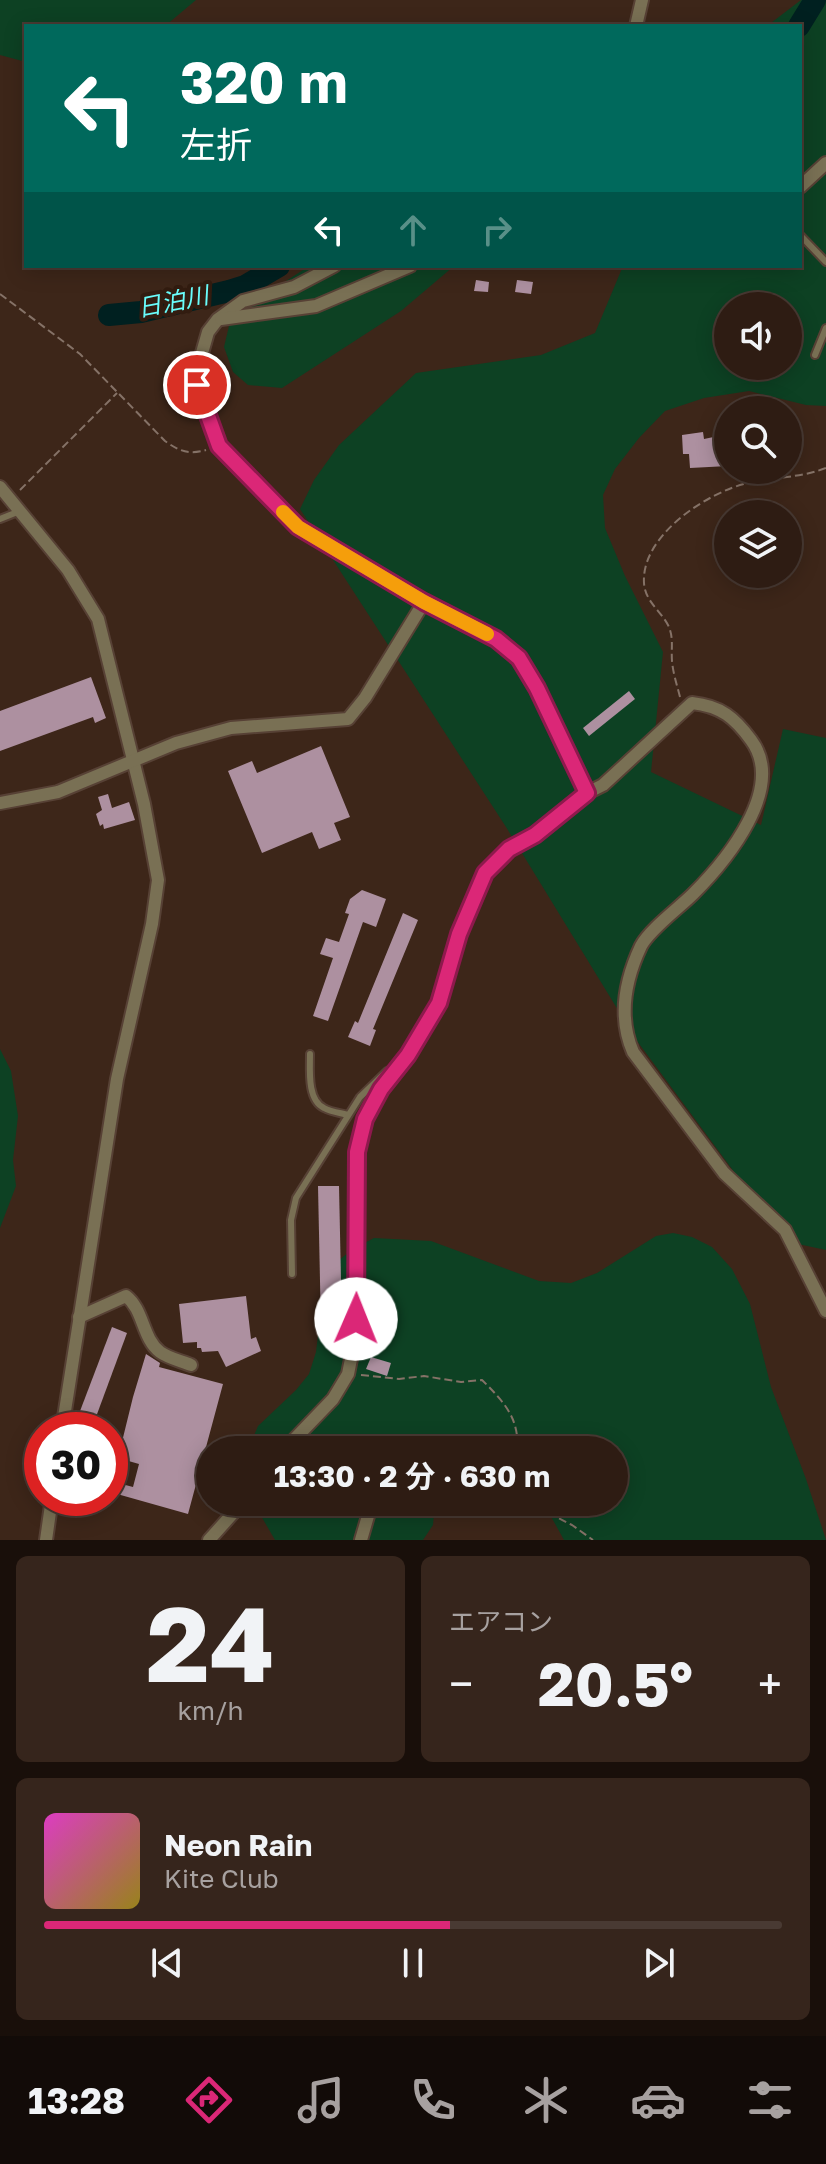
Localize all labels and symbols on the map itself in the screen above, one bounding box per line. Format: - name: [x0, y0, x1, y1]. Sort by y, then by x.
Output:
- water label: 日泊川: [135, 279, 214, 322]
- pin: [163, 351, 231, 419]
- position arrow: [314, 1277, 398, 1361]
- speed limit sign: 30: [24, 1412, 128, 1516]

